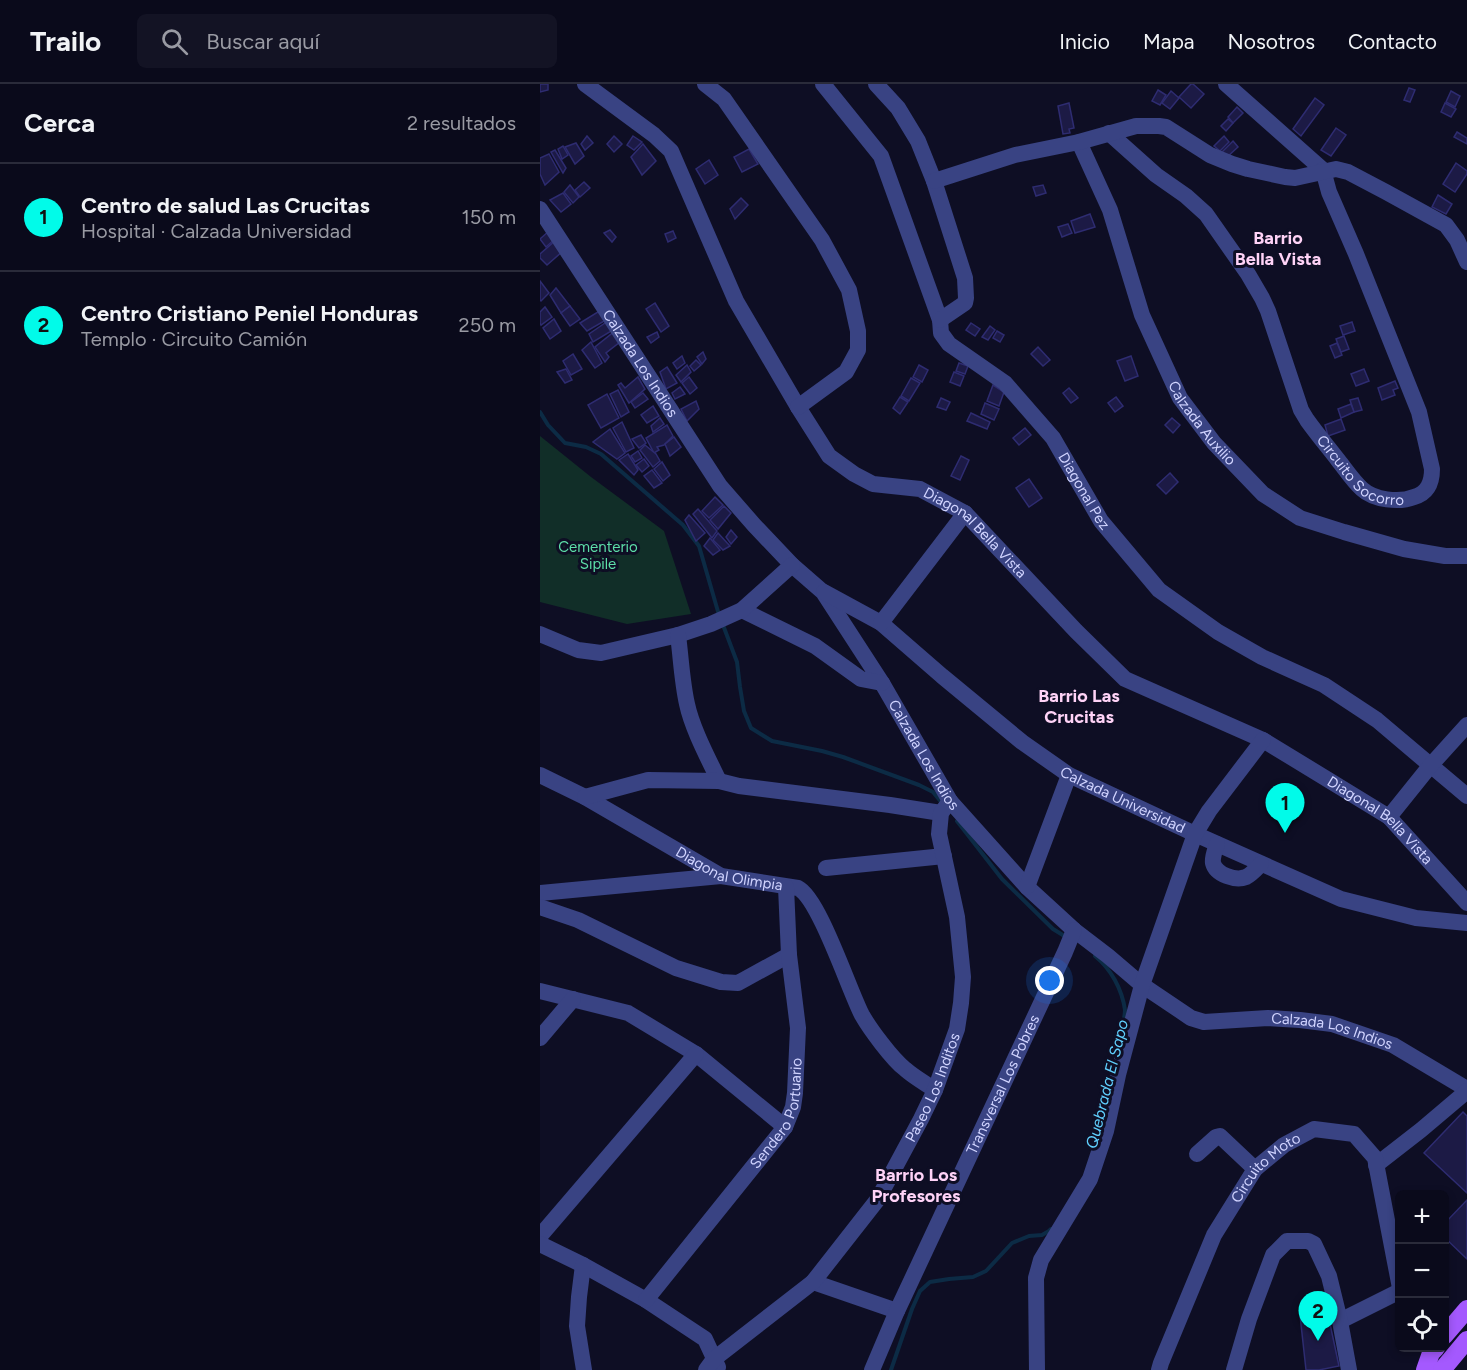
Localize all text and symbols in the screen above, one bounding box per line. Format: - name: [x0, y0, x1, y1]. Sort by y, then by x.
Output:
- search box: [137, 14, 557, 68]
- text: Trailo: [30, 24, 101, 58]
- icon: search: [158, 25, 191, 58]
- text: Buscar aquí: [206, 28, 320, 55]
- text: Inicio: [1059, 29, 1110, 54]
- text: Mapa: [1143, 29, 1195, 54]
- text: Nosotros: [1228, 29, 1315, 54]
- text: Contacto: [1348, 29, 1437, 54]
- text: Cerca: [24, 107, 95, 139]
- text: 2 resultados: [407, 111, 516, 135]
- text: Centro de salud Las Crucitas: [81, 192, 370, 219]
- text: 1: [39, 205, 48, 229]
- text: 150 m: [461, 205, 516, 229]
- text: Hospital · Calzada Universidad: [81, 219, 352, 243]
- district label: Barrio Bella Vista: [1235, 227, 1321, 270]
- text: Centro Cristiano Peniel Honduras: [81, 300, 418, 327]
- street label: Calzada Los Indios: [599, 306, 682, 420]
- text: 2: [38, 313, 49, 337]
- text: 250 m: [459, 313, 516, 337]
- text: Templo · Circuito Camión: [81, 327, 307, 351]
- street label: Calzada Auxilio: [1164, 378, 1240, 469]
- street label: Circuito Socorro: [1313, 432, 1405, 509]
- street label: Diagonal Pez: [1054, 449, 1113, 533]
- street label: Diagonal Bella Vista: [920, 484, 1030, 582]
- park label: Cementerio Sipile: [558, 538, 638, 573]
- district label: Barrio Las Crucitas: [1038, 685, 1120, 728]
- street label: Calzada Los Indios: [885, 697, 963, 814]
- street label: Calzada Universidad: [1057, 763, 1188, 837]
- street label: Diagonal Bella Vista: [1324, 772, 1436, 868]
- pin: 1: [1266, 784, 1304, 833]
- street label: Diagonal Olimpia: [672, 843, 784, 894]
- your location: [1035, 966, 1064, 995]
- street label: Calzada Los Indios: [1271, 1009, 1395, 1053]
- street label: Transversal Los Pobres: [963, 1012, 1043, 1157]
- water label: Quebrada El Sapo: [1082, 1018, 1132, 1150]
- street label: Paseo Los Inditos: [901, 1030, 964, 1145]
- street label: Sendero Portuario: [746, 1057, 806, 1172]
- street label: Circuito Moto: [1227, 1129, 1304, 1206]
- district label: Barrio Los Profesores: [872, 1164, 961, 1207]
- map controls: [1395, 1190, 1449, 1352]
- button: +: [1395, 1190, 1449, 1244]
- button: −: [1395, 1244, 1449, 1298]
- pin: 2: [1298, 1292, 1338, 1341]
- button: locate: [1395, 1298, 1449, 1352]

